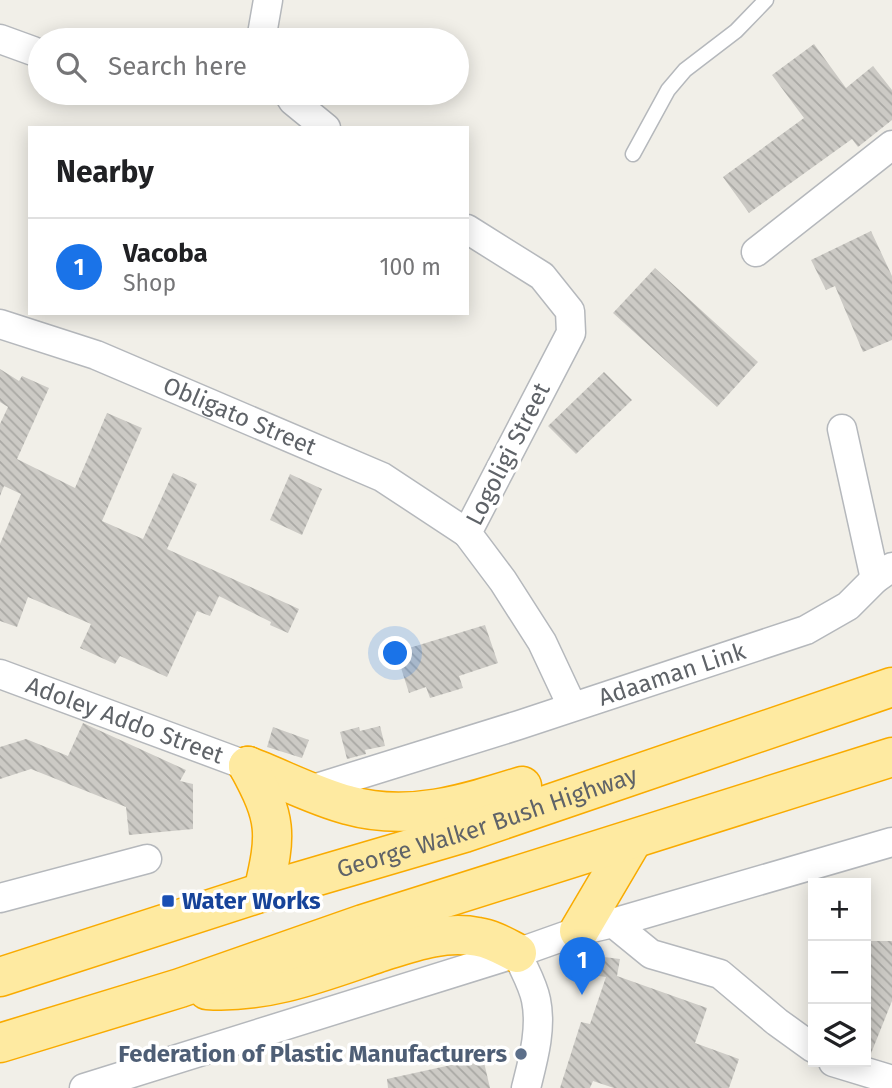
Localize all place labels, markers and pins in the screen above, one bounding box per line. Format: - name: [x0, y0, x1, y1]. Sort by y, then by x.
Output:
- place label: Water Works: [182, 887, 321, 915]
- marker: Water Works: [160, 893, 176, 909]
- pin: 1: [559, 937, 605, 995]
- place label: Federation of Plastic Manufacturers: [118, 1040, 507, 1068]
- marker: Federation of Plastic Manufacturers: [513, 1046, 529, 1062]

